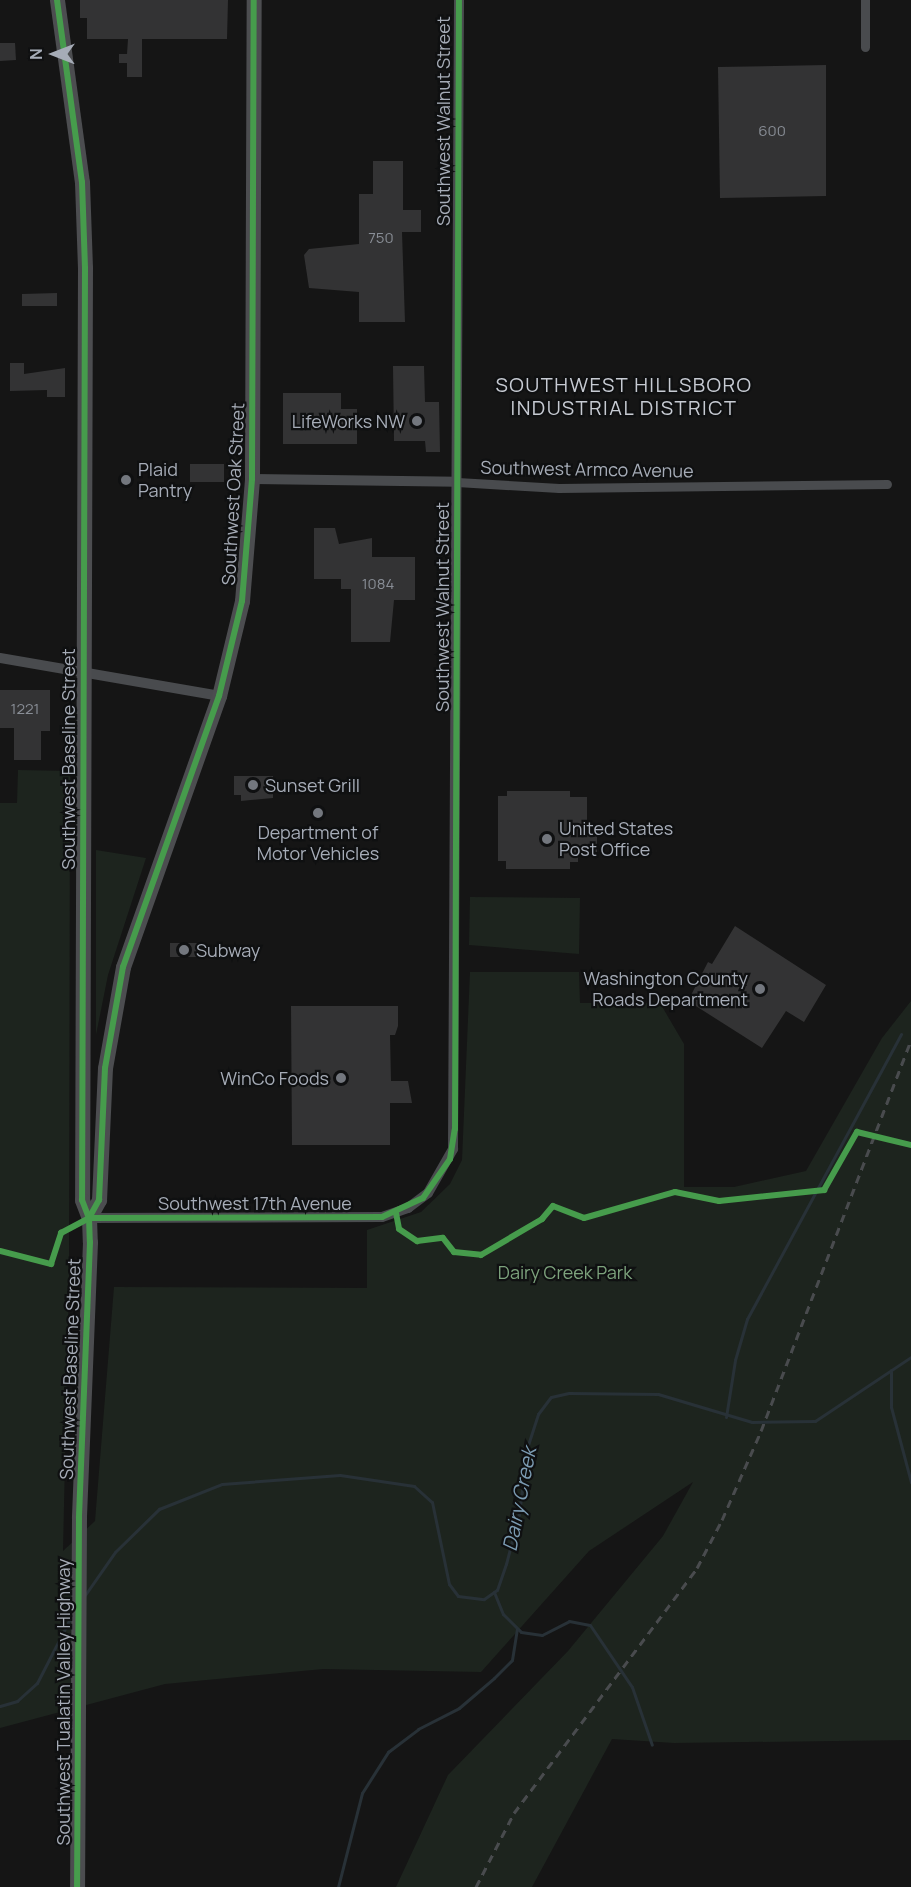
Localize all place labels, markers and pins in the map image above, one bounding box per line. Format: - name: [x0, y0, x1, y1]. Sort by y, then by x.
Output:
- place label: LifeWorks NW: [292, 410, 405, 432]
- marker: LifeWorks NW: [410, 414, 424, 428]
- place label: Plaid Pantry: [138, 459, 192, 502]
- marker: Plaid Pantry: [119, 473, 133, 487]
- place label: Sunset Grill: [265, 774, 360, 796]
- marker: Sunset Grill: [246, 778, 260, 792]
- marker: Department of Motor Vehicles: [311, 806, 325, 820]
- place label: United States Post Office: [559, 818, 673, 860]
- place label: Department of Motor Vehicles: [257, 822, 379, 864]
- marker: United States Post Office: [540, 832, 554, 846]
- place label: Subway: [196, 939, 260, 961]
- marker: Subway: [177, 943, 191, 957]
- place label: Washington County Roads Department: [583, 968, 748, 1010]
- marker: Washington County Roads Department: [753, 982, 767, 996]
- place label: WinCo Foods: [220, 1067, 329, 1089]
- marker: WinCo Foods: [334, 1071, 348, 1085]

